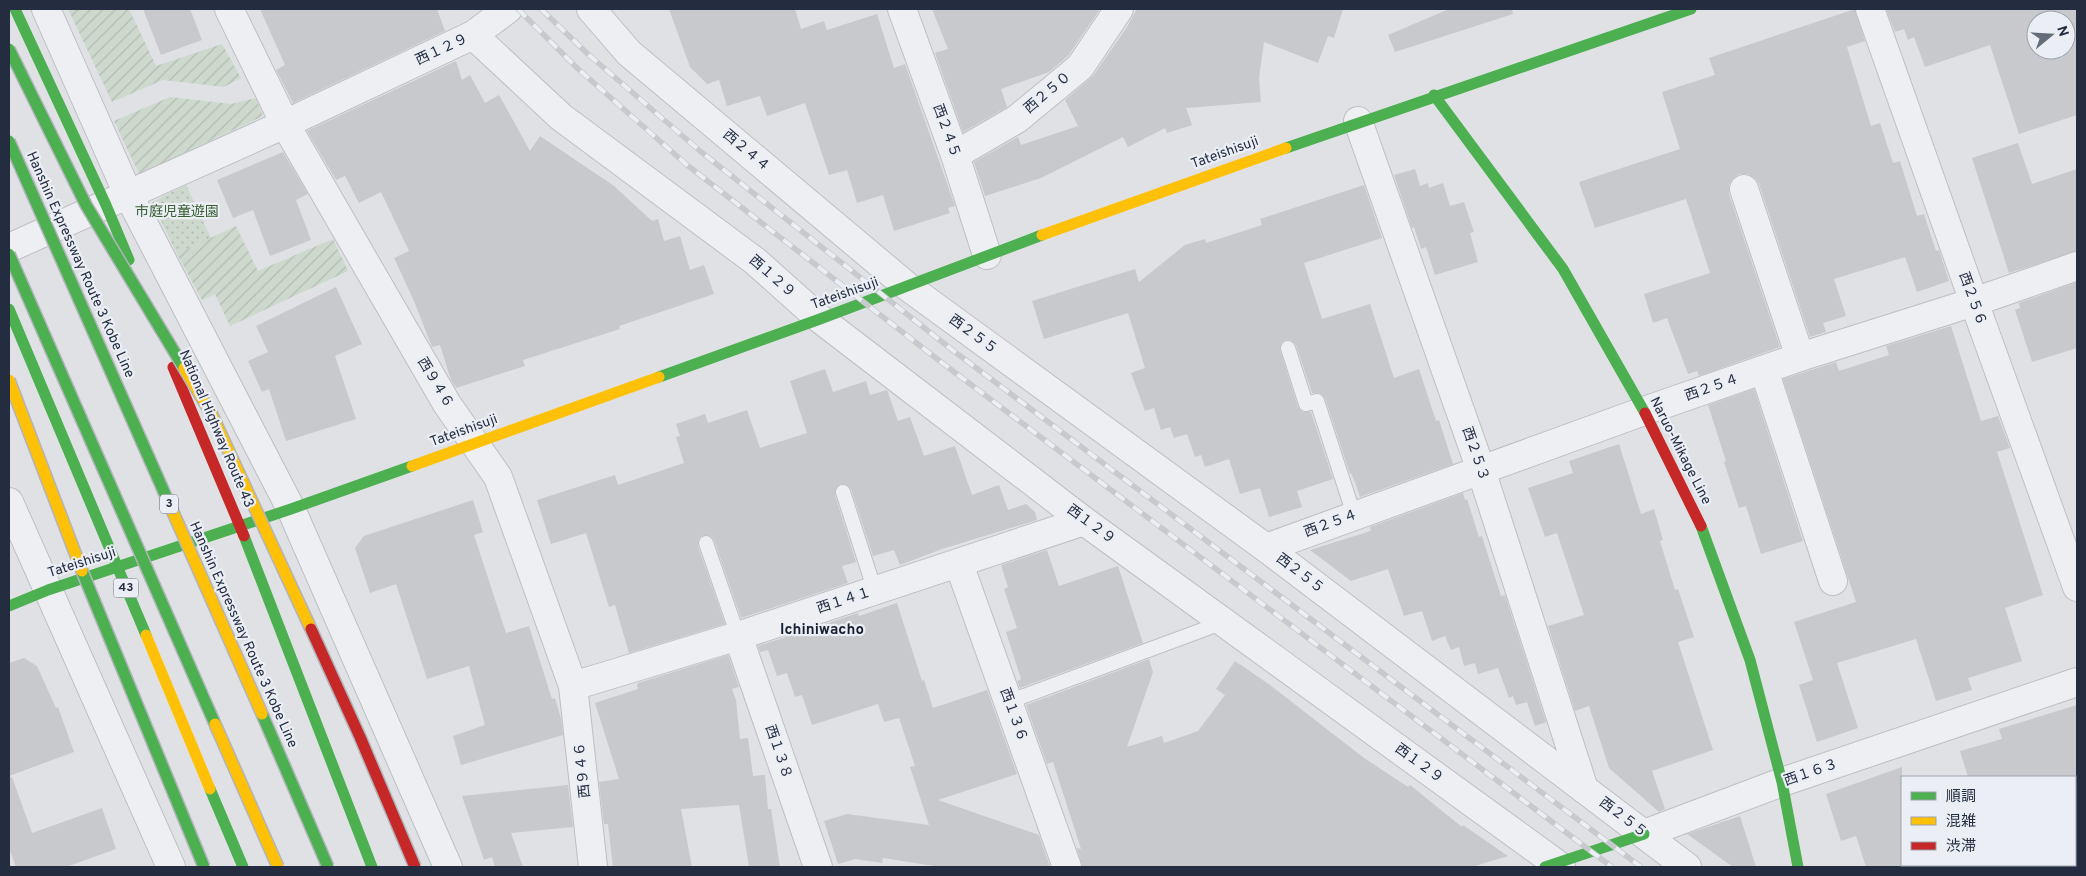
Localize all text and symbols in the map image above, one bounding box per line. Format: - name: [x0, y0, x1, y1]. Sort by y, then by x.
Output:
- north arrow: [2026, 10, 2076, 60]
- text: N: [2052, 24, 2072, 39]
- street label: 西１２９: [413, 30, 471, 70]
- street label: 西２５０: [1021, 68, 1075, 118]
- street label: 西２４５: [928, 102, 964, 160]
- street label: 西２４４: [719, 126, 773, 176]
- street label: Tateishisuji: [1189, 133, 1261, 173]
- street label: Hanshin Expressway Route 3 Kobe Line: [22, 149, 138, 381]
- park label: 市庭児童遊園: [135, 203, 219, 221]
- street label: 西１２９: [745, 252, 799, 302]
- street label: 西２５６: [1954, 270, 1990, 328]
- street label: Tateishisuji: [809, 274, 881, 314]
- street label: 西２５５: [945, 312, 1001, 358]
- street label: National Highway Route 43: [175, 347, 257, 511]
- street label: 西９４６: [413, 355, 457, 411]
- street label: 西２５４: [1683, 371, 1741, 405]
- street label: Naruo-Mikage Line: [1646, 394, 1714, 508]
- street label: Tateishisuji: [428, 411, 500, 451]
- street label: 西２５３: [1458, 425, 1492, 483]
- road number: 3: [160, 494, 178, 514]
- street label: 西１２９: [1063, 502, 1119, 548]
- street label: 西２５４: [1302, 506, 1360, 542]
- street label: Hanshin Expressway Route 3 Kobe Line: [185, 519, 301, 751]
- street label: Tateishisuji: [46, 544, 118, 582]
- street label: 西２５５: [1273, 550, 1327, 598]
- road number: 43: [114, 578, 138, 598]
- street label: 西１４１: [815, 584, 873, 618]
- district label: Ichiniwacho: [780, 621, 864, 640]
- street label: 西１３６: [995, 686, 1031, 744]
- street label: 西１３８: [761, 723, 795, 781]
- street label: 西９４６: [572, 741, 594, 799]
- street label: 西１２９: [1391, 741, 1447, 787]
- street label: 西１６３: [1782, 756, 1840, 790]
- legend: [1901, 776, 2076, 866]
- text: 順調: [1946, 788, 1976, 807]
- street label: 西２５５: [1596, 794, 1650, 842]
- text: 混雑: [1946, 813, 1976, 832]
- text: 渋滞: [1946, 838, 1976, 857]

